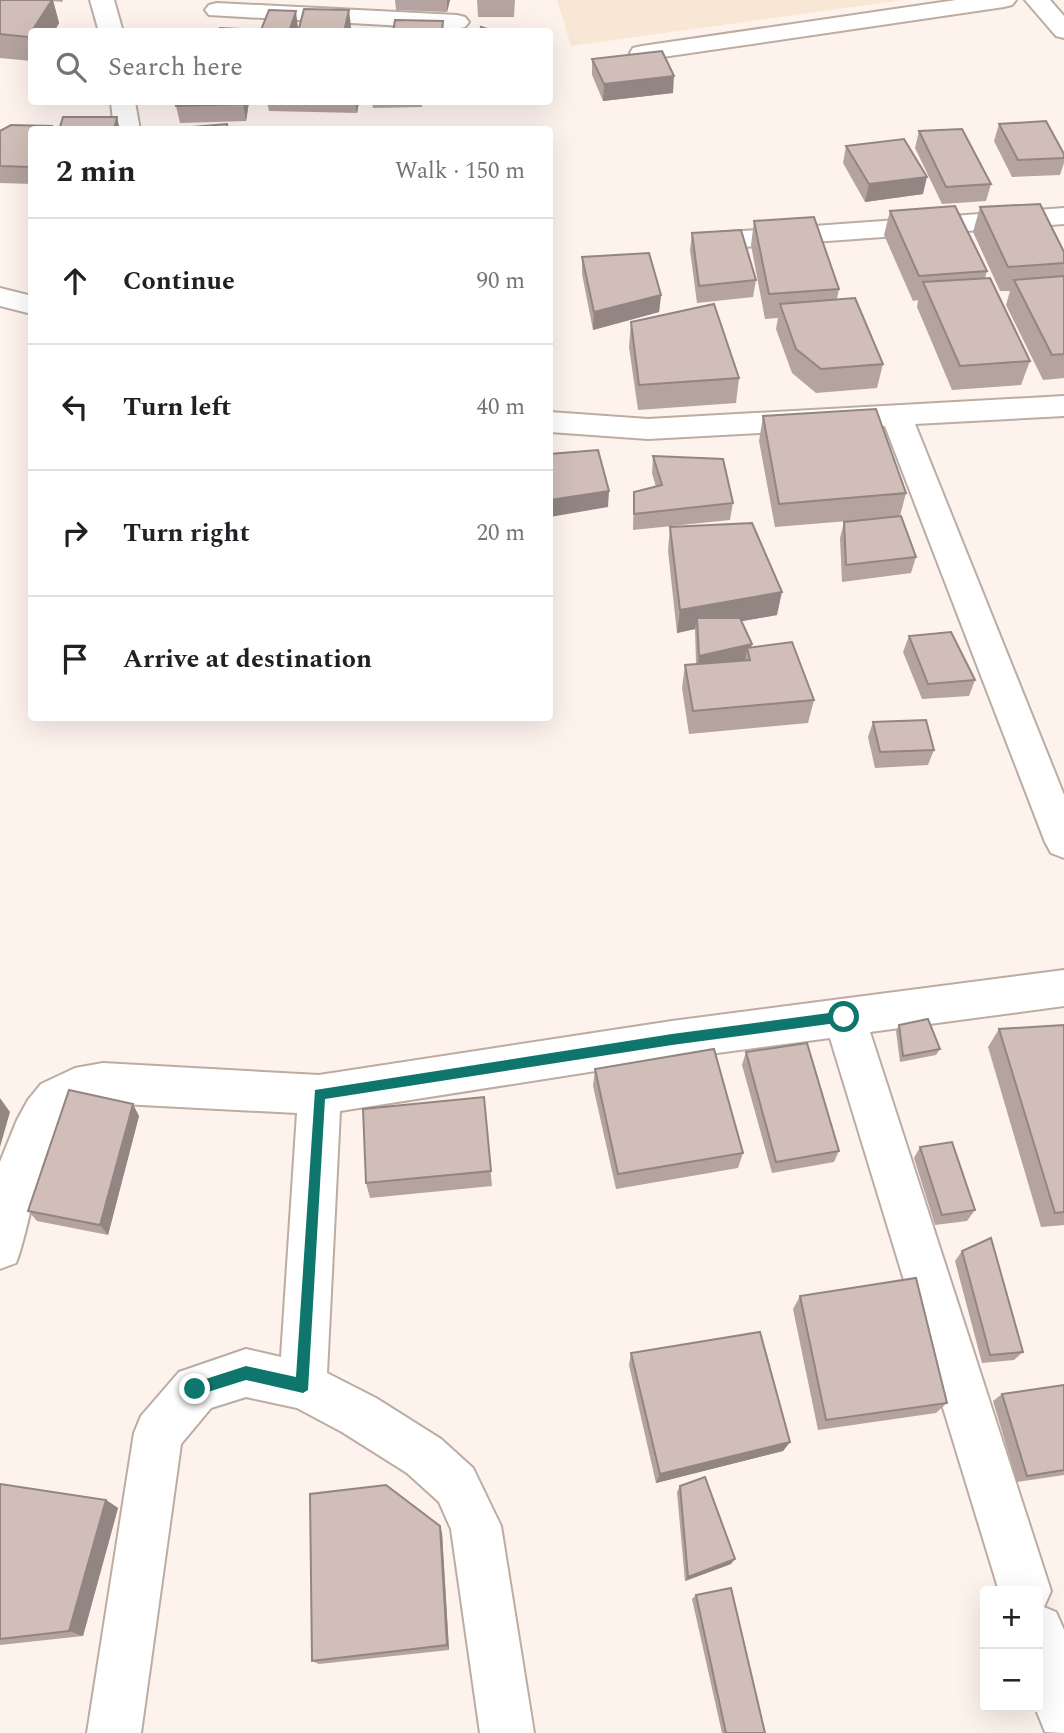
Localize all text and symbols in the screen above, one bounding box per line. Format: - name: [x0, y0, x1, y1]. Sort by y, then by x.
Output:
- search box: [28, 28, 553, 105]
- text: Search here: [108, 47, 243, 87]
- icon: search: [52, 48, 90, 86]
- text: 2 min: [56, 149, 136, 195]
- text: Walk · 150 m: [395, 154, 525, 189]
- text: Continue: [123, 261, 235, 301]
- icon: ahead: [56, 262, 94, 300]
- text: 90 m: [476, 264, 525, 299]
- text: Turn left: [123, 387, 231, 427]
- icon: left: [56, 388, 94, 426]
- text: 40 m: [476, 390, 525, 425]
- text: Turn right: [123, 513, 250, 553]
- icon: right: [56, 514, 94, 552]
- text: 20 m: [476, 516, 525, 551]
- text: Arrive at destination: [123, 639, 372, 679]
- icon: arrive: [56, 640, 94, 678]
- route start: [828, 1001, 859, 1032]
- route end: [179, 1373, 210, 1404]
- map controls: [980, 1586, 1043, 1712]
- button: +: [980, 1586, 1043, 1649]
- button: −: [980, 1649, 1043, 1712]

